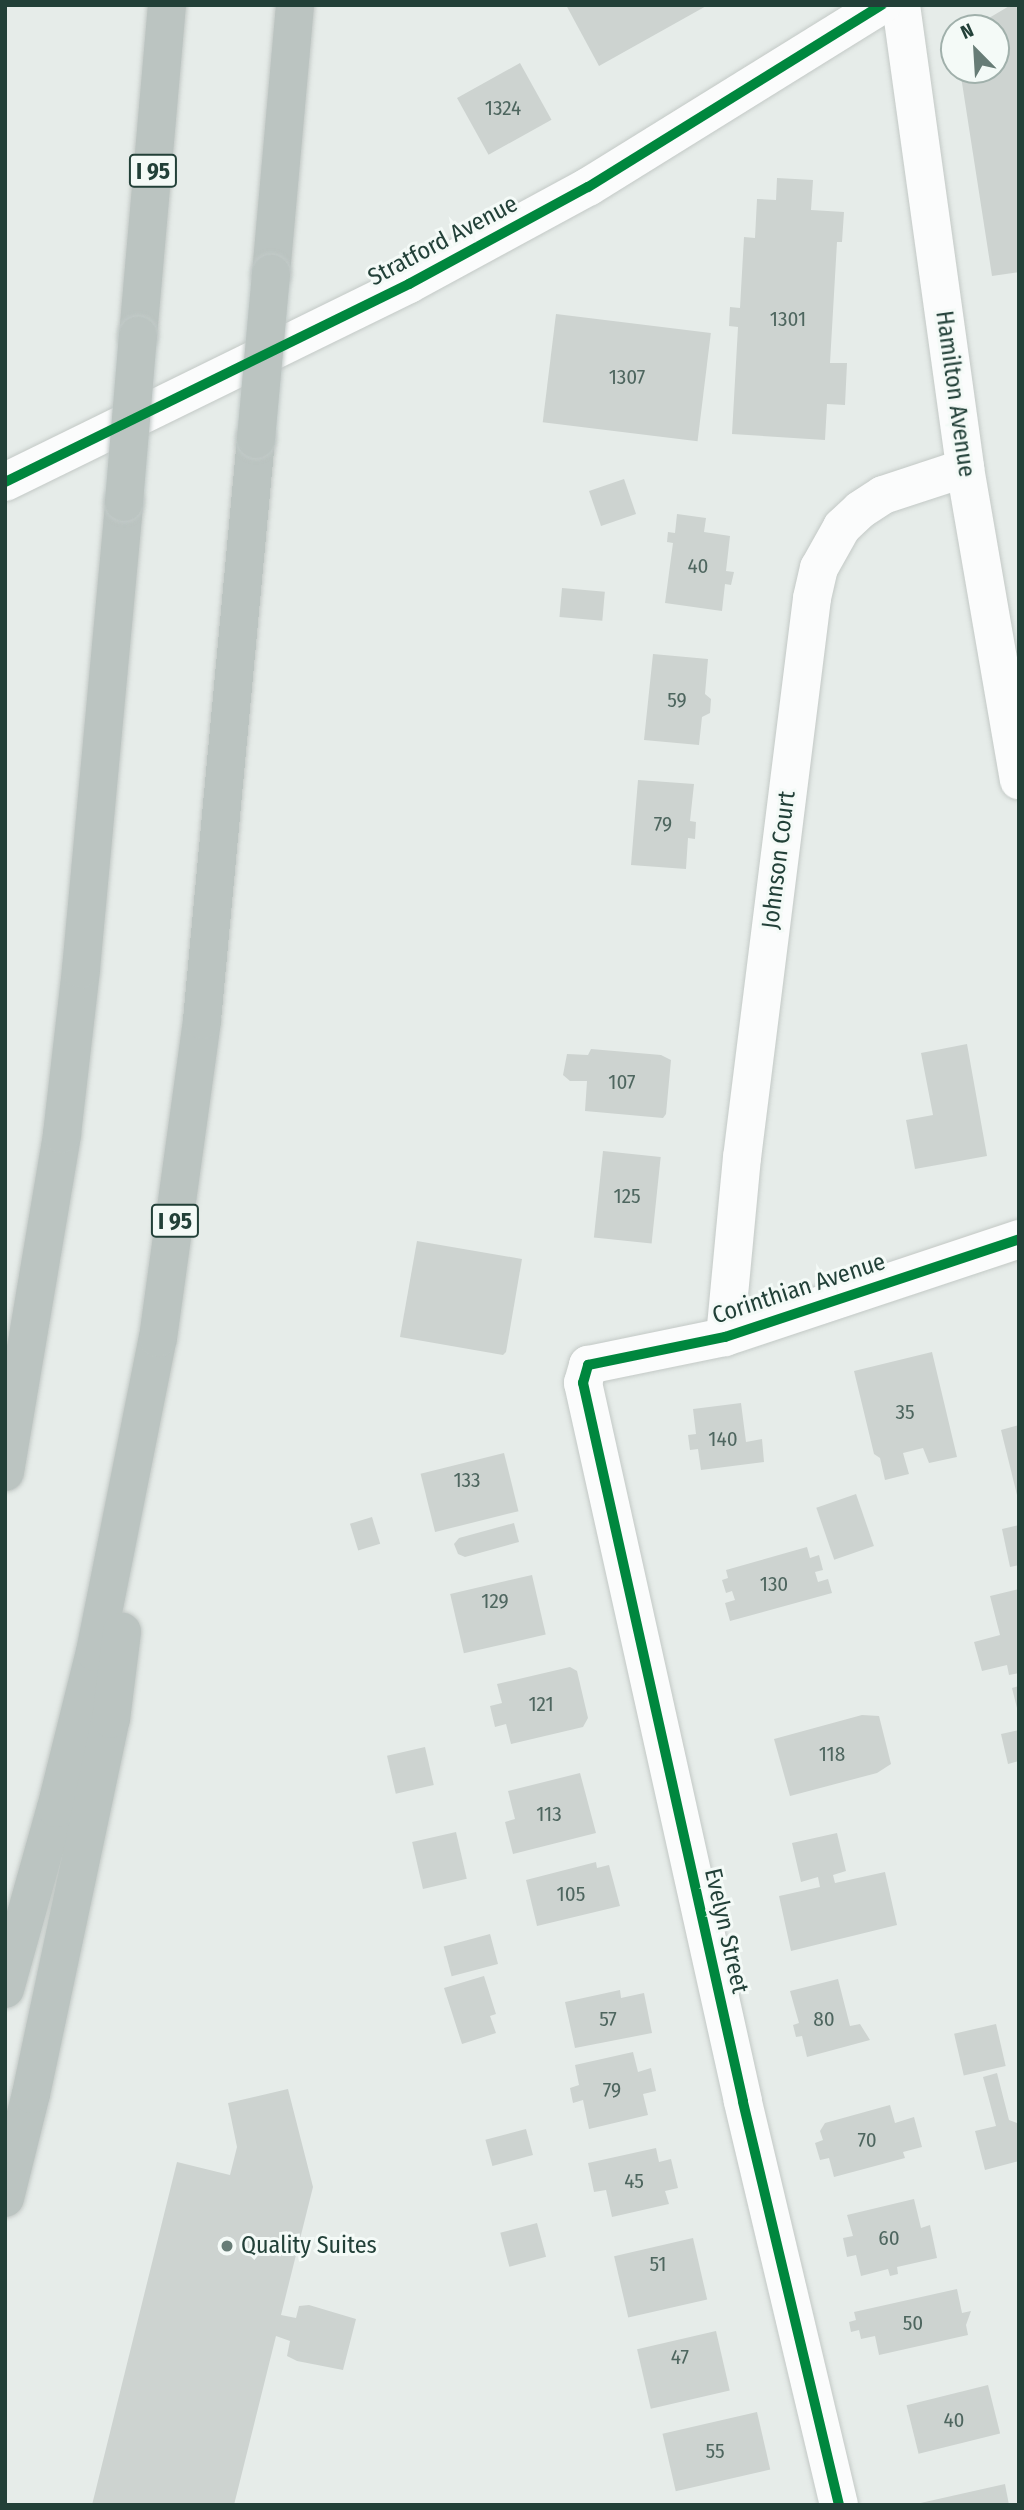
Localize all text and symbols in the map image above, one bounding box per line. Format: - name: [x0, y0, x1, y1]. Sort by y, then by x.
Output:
- north arrow: [940, 14, 1010, 84]
- text: N: [957, 18, 977, 44]
- house number: 1324: [485, 95, 521, 121]
- road number: I 95: [128, 152, 178, 190]
- street label: Stratford Avenue: [363, 190, 523, 292]
- house number: 1301: [770, 306, 806, 332]
- street label: Hamilton Avenue: [929, 309, 981, 479]
- house number: 1307: [609, 364, 645, 390]
- house number: 40: [687, 553, 709, 579]
- house number: 59: [667, 687, 687, 713]
- street label: Johnson Court: [756, 789, 802, 931]
- house number: 79: [654, 811, 672, 837]
- house number: 107: [608, 1069, 636, 1095]
- house number: 125: [613, 1183, 641, 1209]
- road number: I 95: [150, 1202, 200, 1240]
- street label: Corinthian Avenue: [709, 1247, 889, 1331]
- house number: 35: [895, 1399, 915, 1425]
- house number: 140: [708, 1426, 738, 1452]
- house number: 133: [453, 1467, 481, 1493]
- house number: 130: [760, 1571, 788, 1597]
- house number: 129: [481, 1588, 509, 1614]
- house number: 121: [528, 1691, 554, 1717]
- house number: 118: [819, 1741, 845, 1767]
- house number: 113: [536, 1801, 562, 1827]
- street label: Evelyn Street: [698, 1866, 754, 1996]
- house number: 105: [557, 1881, 585, 1907]
- house number: 57: [599, 2006, 617, 2032]
- house number: 80: [813, 2006, 835, 2032]
- house number: 79: [603, 2077, 621, 2103]
- house number: 70: [857, 2127, 877, 2153]
- house number: 45: [624, 2168, 644, 2194]
- house number: 60: [878, 2225, 900, 2251]
- place label: Quality Suites: [241, 2232, 377, 2260]
- marker: Quality Suites: [219, 2238, 235, 2254]
- house number: 51: [650, 2251, 666, 2277]
- house number: 50: [903, 2310, 923, 2336]
- house number: 47: [671, 2344, 689, 2370]
- house number: 40: [943, 2407, 965, 2433]
- house number: 55: [705, 2438, 725, 2464]

